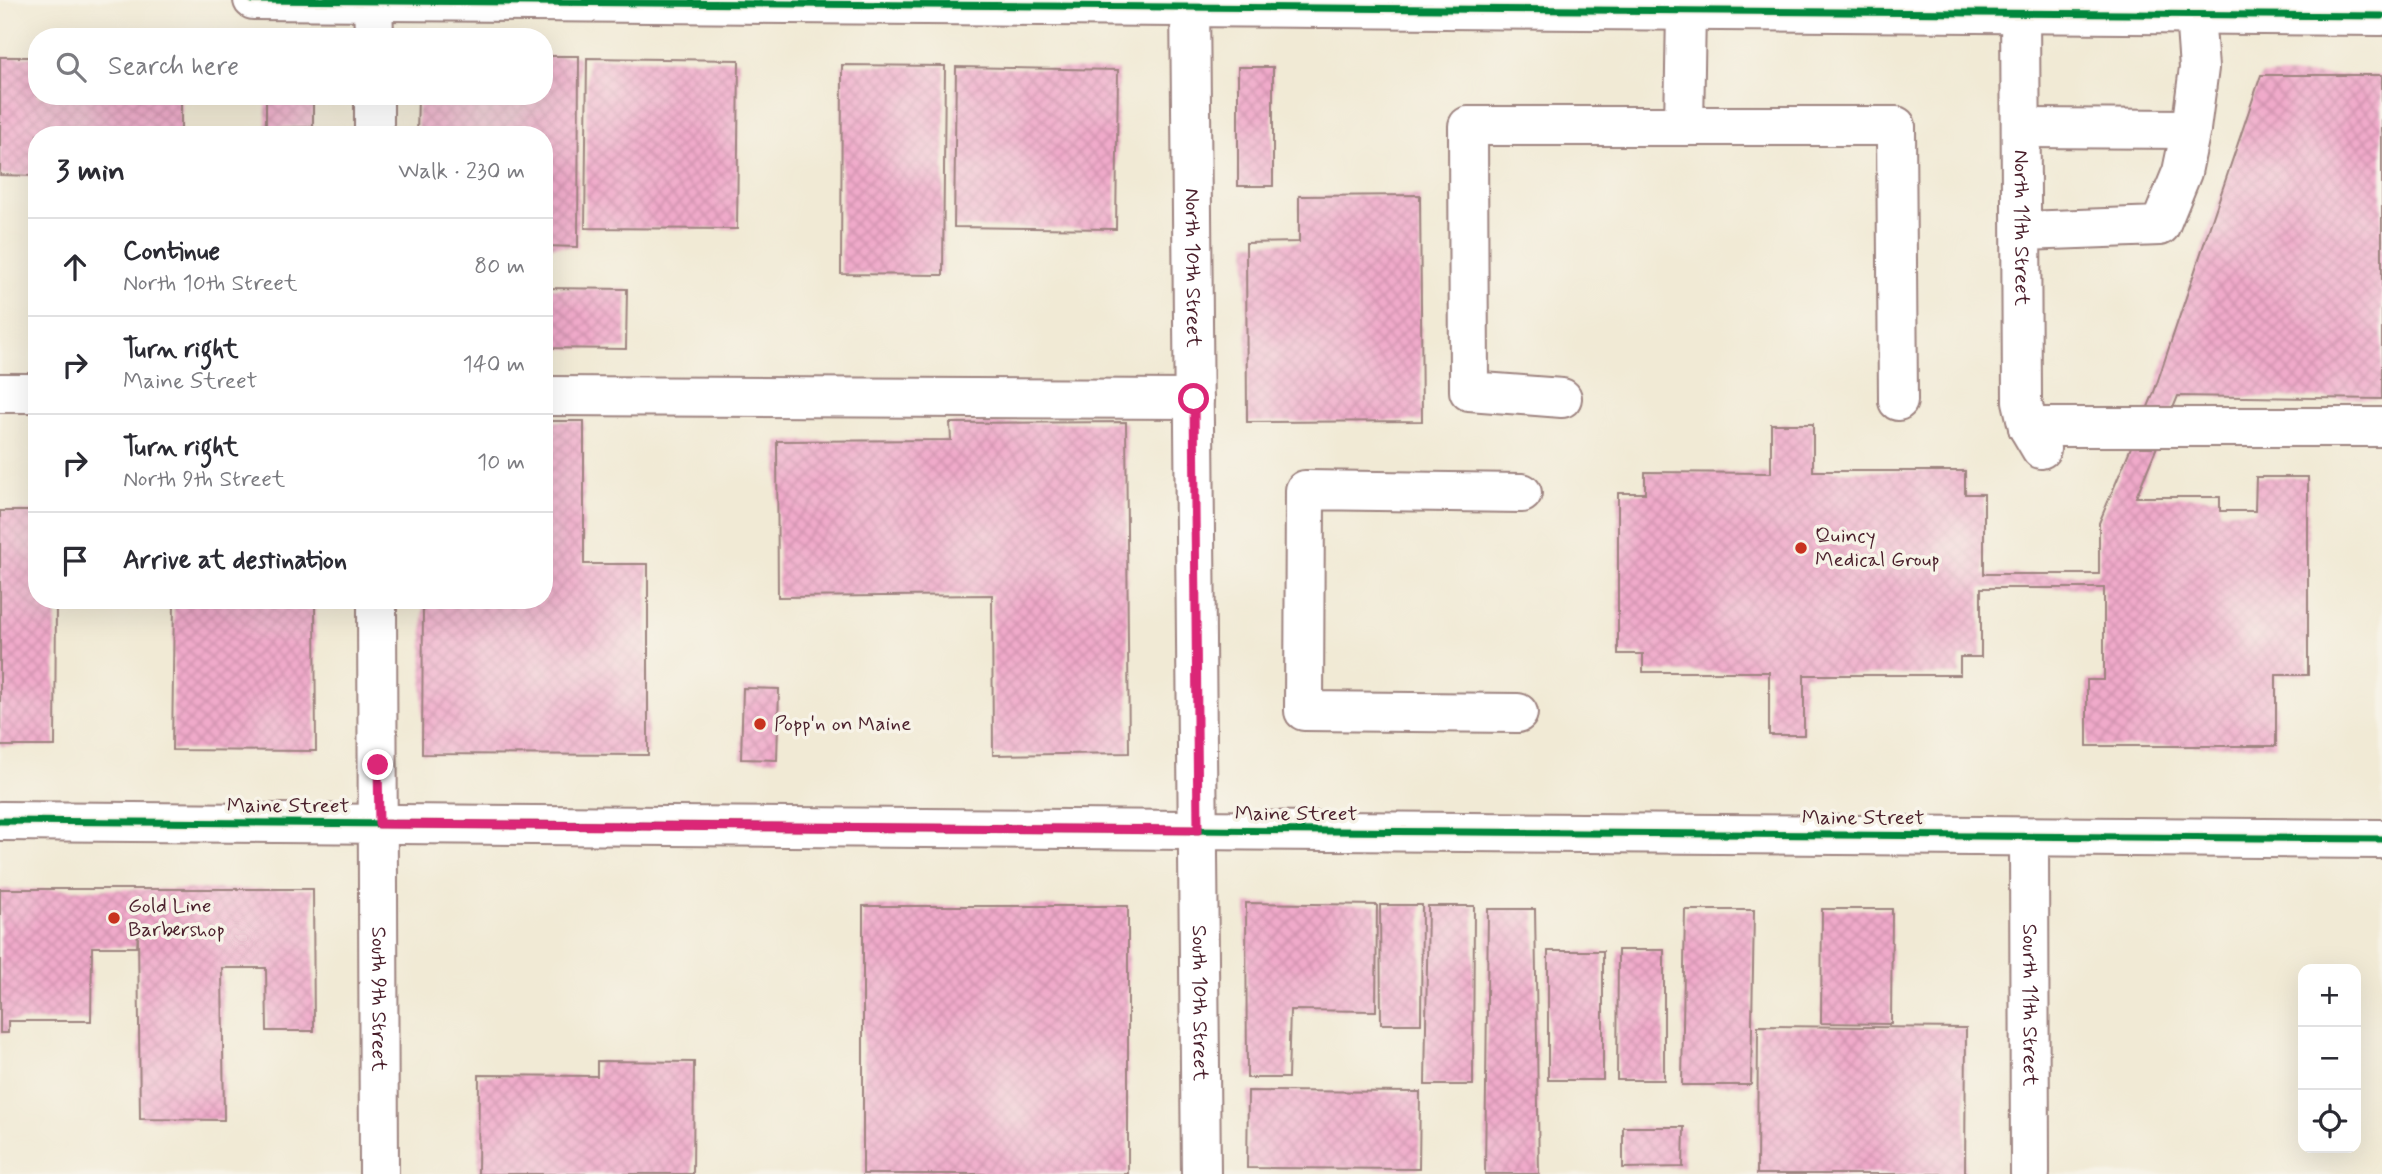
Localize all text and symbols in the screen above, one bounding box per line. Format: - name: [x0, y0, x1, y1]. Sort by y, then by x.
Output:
- search box: [28, 28, 553, 105]
- icon: search: [52, 48, 90, 86]
- text: Search here: [108, 50, 239, 84]
- street label: North 11th Street: [2007, 150, 2036, 307]
- text: 3 min: [56, 152, 125, 191]
- text: Walk · 230 m: [398, 157, 525, 187]
- street label: North 10th Street: [1178, 188, 1207, 348]
- text: Continue: [123, 235, 220, 269]
- icon: ahead: [56, 248, 94, 286]
- text: 80 m: [474, 252, 525, 282]
- text: North 10th Street: [123, 269, 297, 299]
- text: Turn right: [123, 333, 239, 367]
- icon: right: [56, 346, 94, 384]
- text: 140 m: [462, 350, 525, 380]
- text: Maine Street: [123, 367, 257, 397]
- route start: [1178, 383, 1209, 414]
- text: Turn right: [123, 431, 239, 465]
- icon: right: [56, 444, 94, 482]
- text: 10 m: [477, 448, 525, 478]
- text: North 9th Street: [123, 465, 285, 495]
- place label: Quincy Medical Group: [1815, 522, 1940, 574]
- marker: Quincy Medical Group: [1793, 540, 1809, 556]
- icon: arrive: [56, 542, 94, 580]
- text: Arrive at destination: [123, 544, 347, 578]
- place label: Popp'n on Maine: [774, 710, 911, 738]
- marker: Popp'n on Maine: [752, 716, 768, 732]
- route end: [362, 749, 393, 780]
- street label: Maine Street: [227, 792, 349, 820]
- street label: Maine Street: [1235, 800, 1357, 828]
- street label: Maine Street: [1802, 804, 1924, 832]
- place label: Gold Line Barbershop: [128, 892, 225, 944]
- marker: Gold Line Barbershop: [106, 910, 122, 926]
- street label: Sourth 11th Street: [2015, 924, 2044, 1087]
- street label: South 10th Street: [1185, 925, 1214, 1082]
- street label: South 9th Street: [364, 926, 393, 1072]
- map controls: [2298, 964, 2361, 1153]
- button: +: [2298, 964, 2361, 1027]
- button: −: [2298, 1027, 2361, 1090]
- button: locate: [2298, 1090, 2361, 1153]

